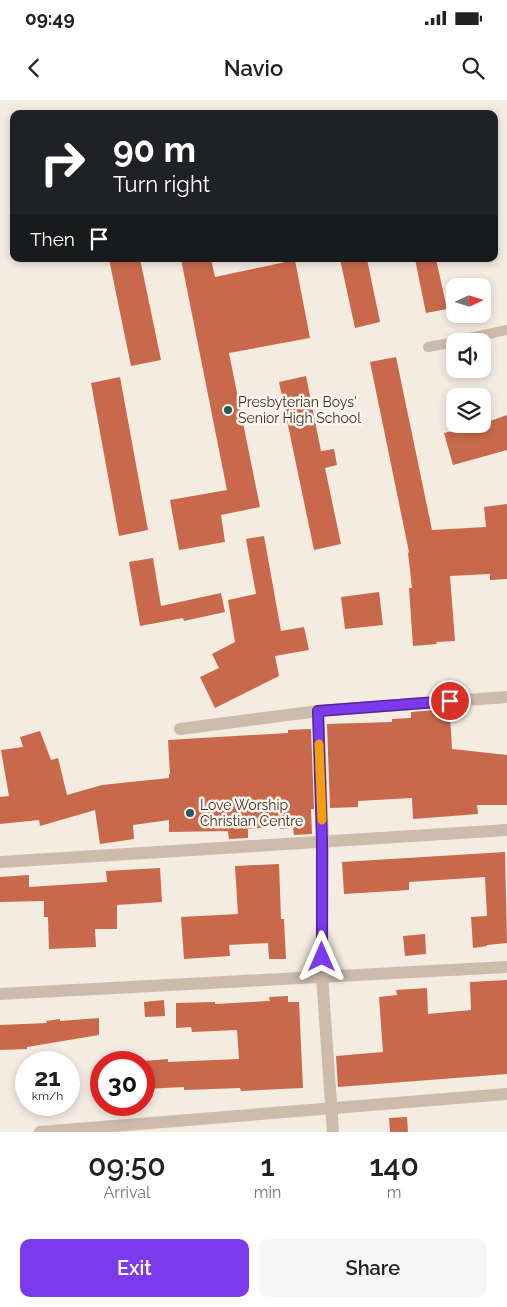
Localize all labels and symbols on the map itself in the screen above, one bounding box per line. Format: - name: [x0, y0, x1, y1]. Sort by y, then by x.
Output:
- north arrow: [446, 278, 491, 322]
- place label: Presbyterian Boys' Senior High School: [238, 394, 361, 426]
- marker: Presbyterian Boys' Senior High School: [222, 404, 234, 416]
- pin: [429, 680, 471, 722]
- place label: Love Worship Christian Centre: [200, 797, 303, 829]
- marker: Love Worship Christian Centre: [184, 807, 196, 819]
- position arrow: [295, 930, 347, 982]
- speed limit sign: 30: [90, 1051, 155, 1116]

